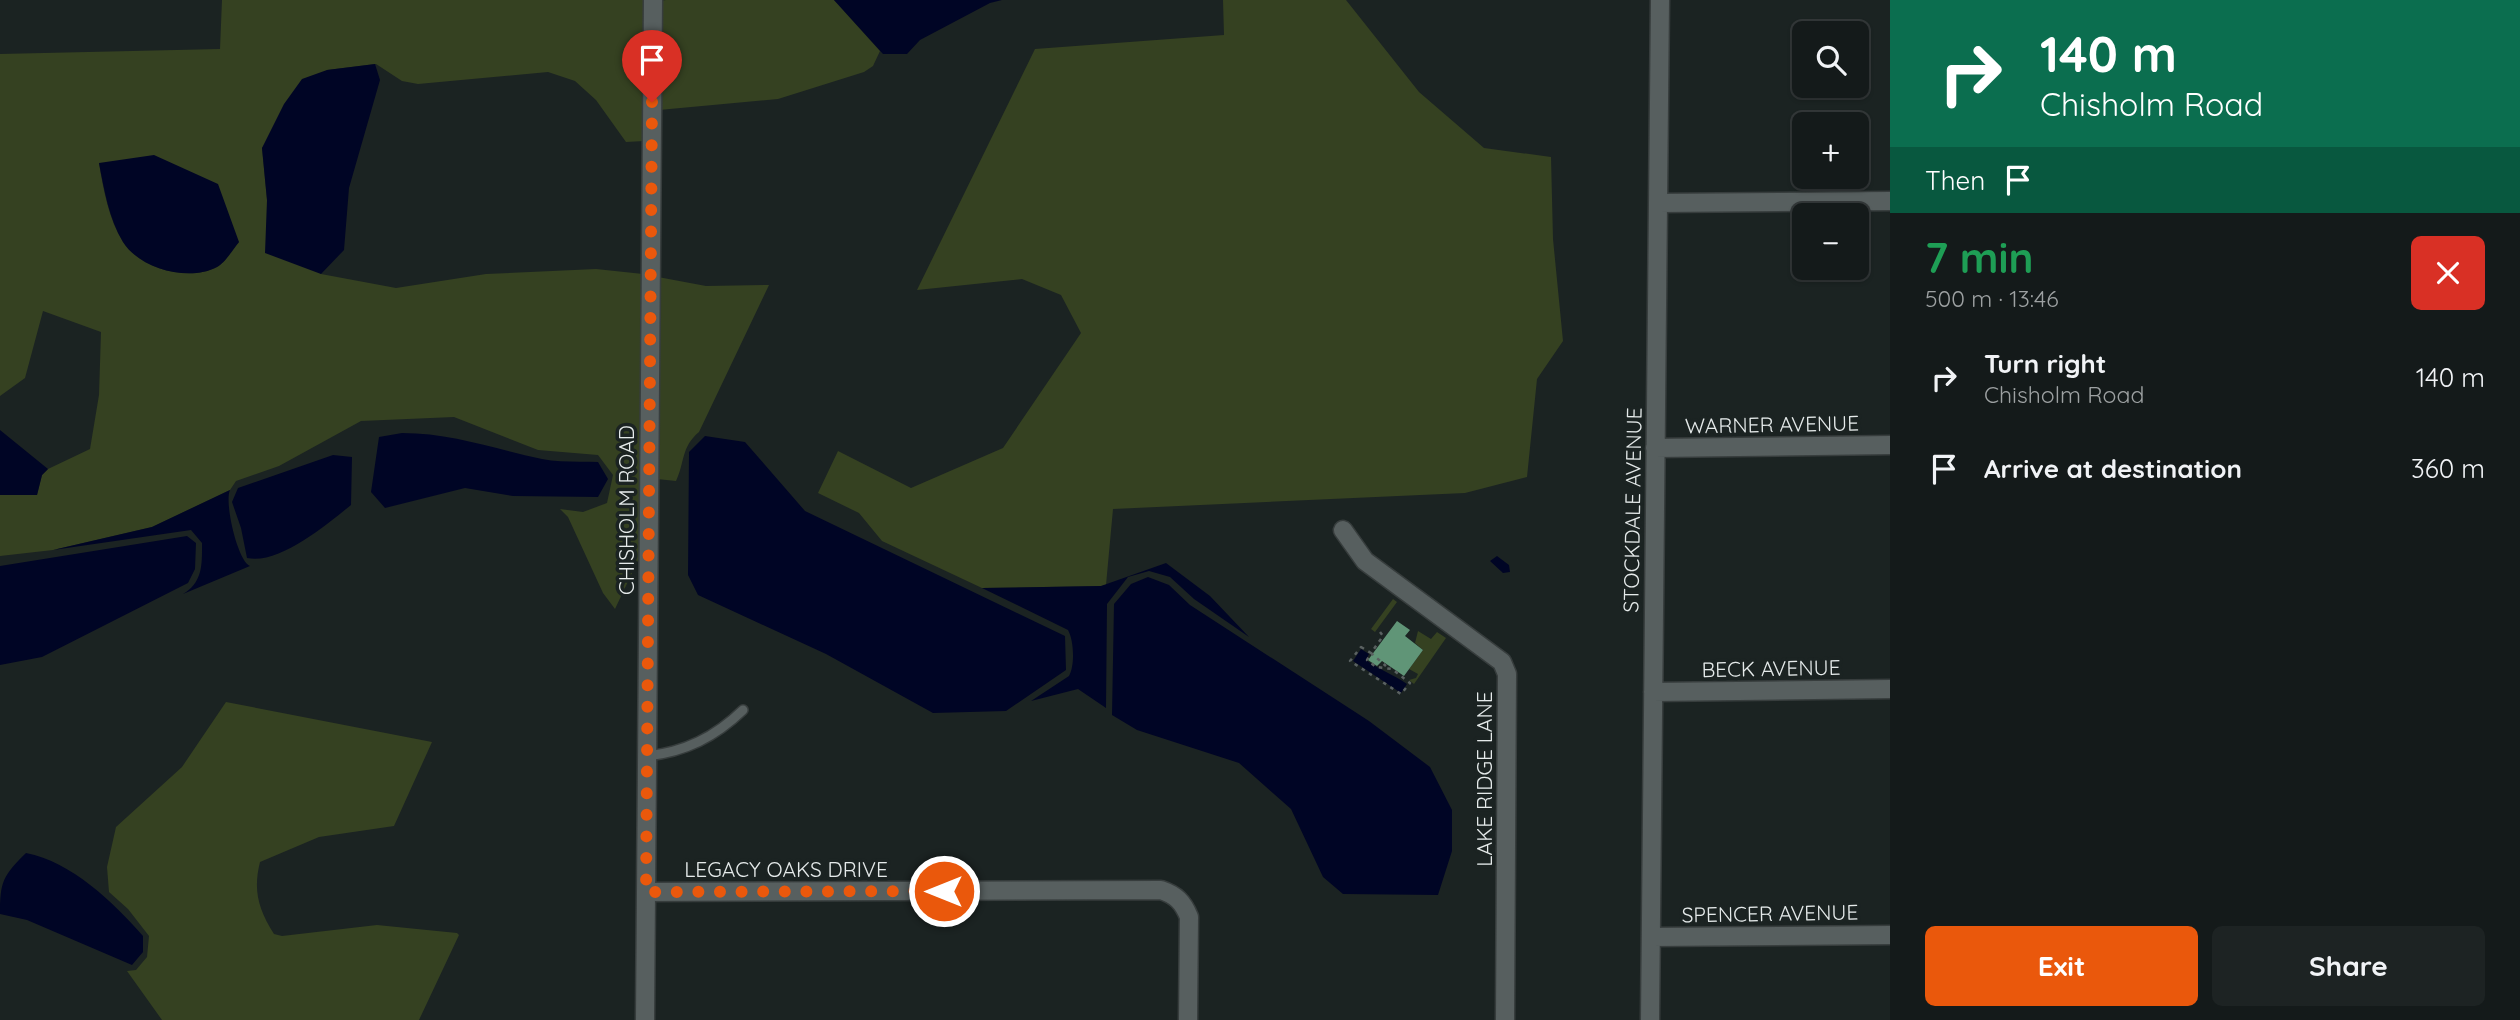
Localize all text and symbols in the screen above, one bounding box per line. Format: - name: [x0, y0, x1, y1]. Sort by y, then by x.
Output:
- map controls: [1792, 21, 1869, 280]
- button: search: [1792, 21, 1869, 98]
- text: 140 m: [2040, 23, 2177, 84]
- icon: right: [1925, 28, 2016, 119]
- pin: [622, 30, 682, 102]
- icon: arrive: [633, 41, 671, 79]
- text: Chisholm Road: [2040, 84, 2263, 124]
- button: +: [1792, 112, 1869, 189]
- icon: arrive: [1999, 161, 2037, 199]
- text: Then: [1925, 164, 1985, 197]
- button: −: [1792, 203, 1869, 280]
- text: 7 min: [1925, 231, 2034, 284]
- button: close: [2411, 236, 2485, 310]
- text: 500 m · 13:46: [1925, 284, 2059, 313]
- text: Turn right: [1984, 347, 2106, 380]
- icon: right: [1925, 359, 1963, 397]
- text: 140 m: [2416, 361, 2485, 394]
- text: Chisholm Road: [1984, 380, 2144, 409]
- street label: STOCKDALE AVENUE: [1617, 407, 1647, 613]
- street label: WARNER AVENUE: [1685, 409, 1859, 439]
- street label: CHISHOLM ROAD: [613, 425, 639, 595]
- icon: arrive: [1925, 450, 1963, 488]
- text: Arrive at destination: [1984, 452, 2242, 485]
- text: 360 m: [2411, 452, 2485, 485]
- street label: BECK AVENUE: [1701, 654, 1841, 682]
- street label: LAKE RIDGE LANE: [1471, 691, 1497, 867]
- position arrow: [907, 854, 981, 928]
- street label: LEGACY OAKS DRIVE: [684, 856, 888, 882]
- street label: SPENCER AVENUE: [1681, 898, 1859, 928]
- button: Exit: [1925, 926, 2198, 1006]
- button: Share: [2212, 926, 2485, 1006]

